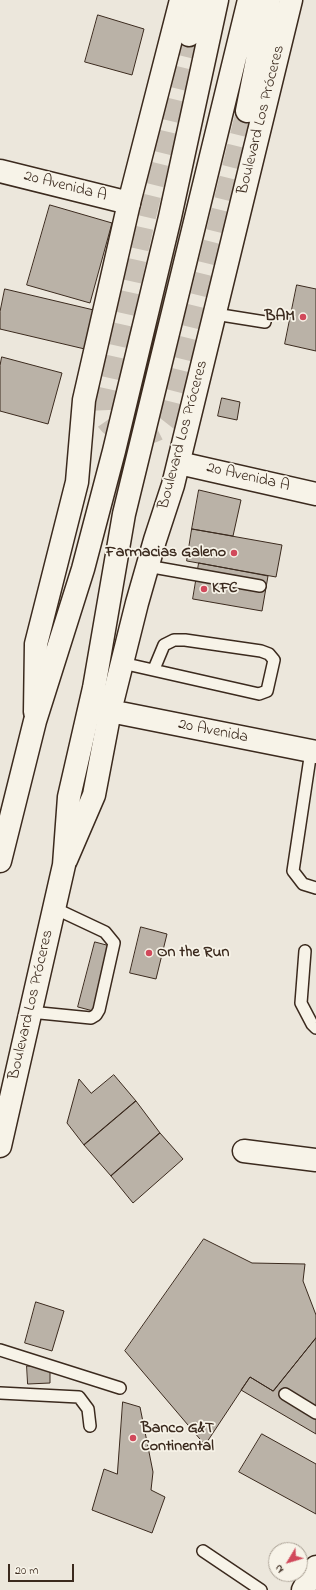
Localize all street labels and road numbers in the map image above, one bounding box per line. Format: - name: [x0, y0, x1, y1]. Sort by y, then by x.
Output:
- street label: Boulevard Los Próceres: [234, 43, 290, 197]
- street label: 20 Avenida A: [22, 167, 108, 207]
- street label: Boulevard Los Próceres: [155, 358, 213, 512]
- street label: 20 Avenida A: [205, 459, 291, 497]
- street label: 20 Avenida: [176, 716, 250, 748]
- street label: Boulevard Los Próceres: [5, 928, 59, 1082]

